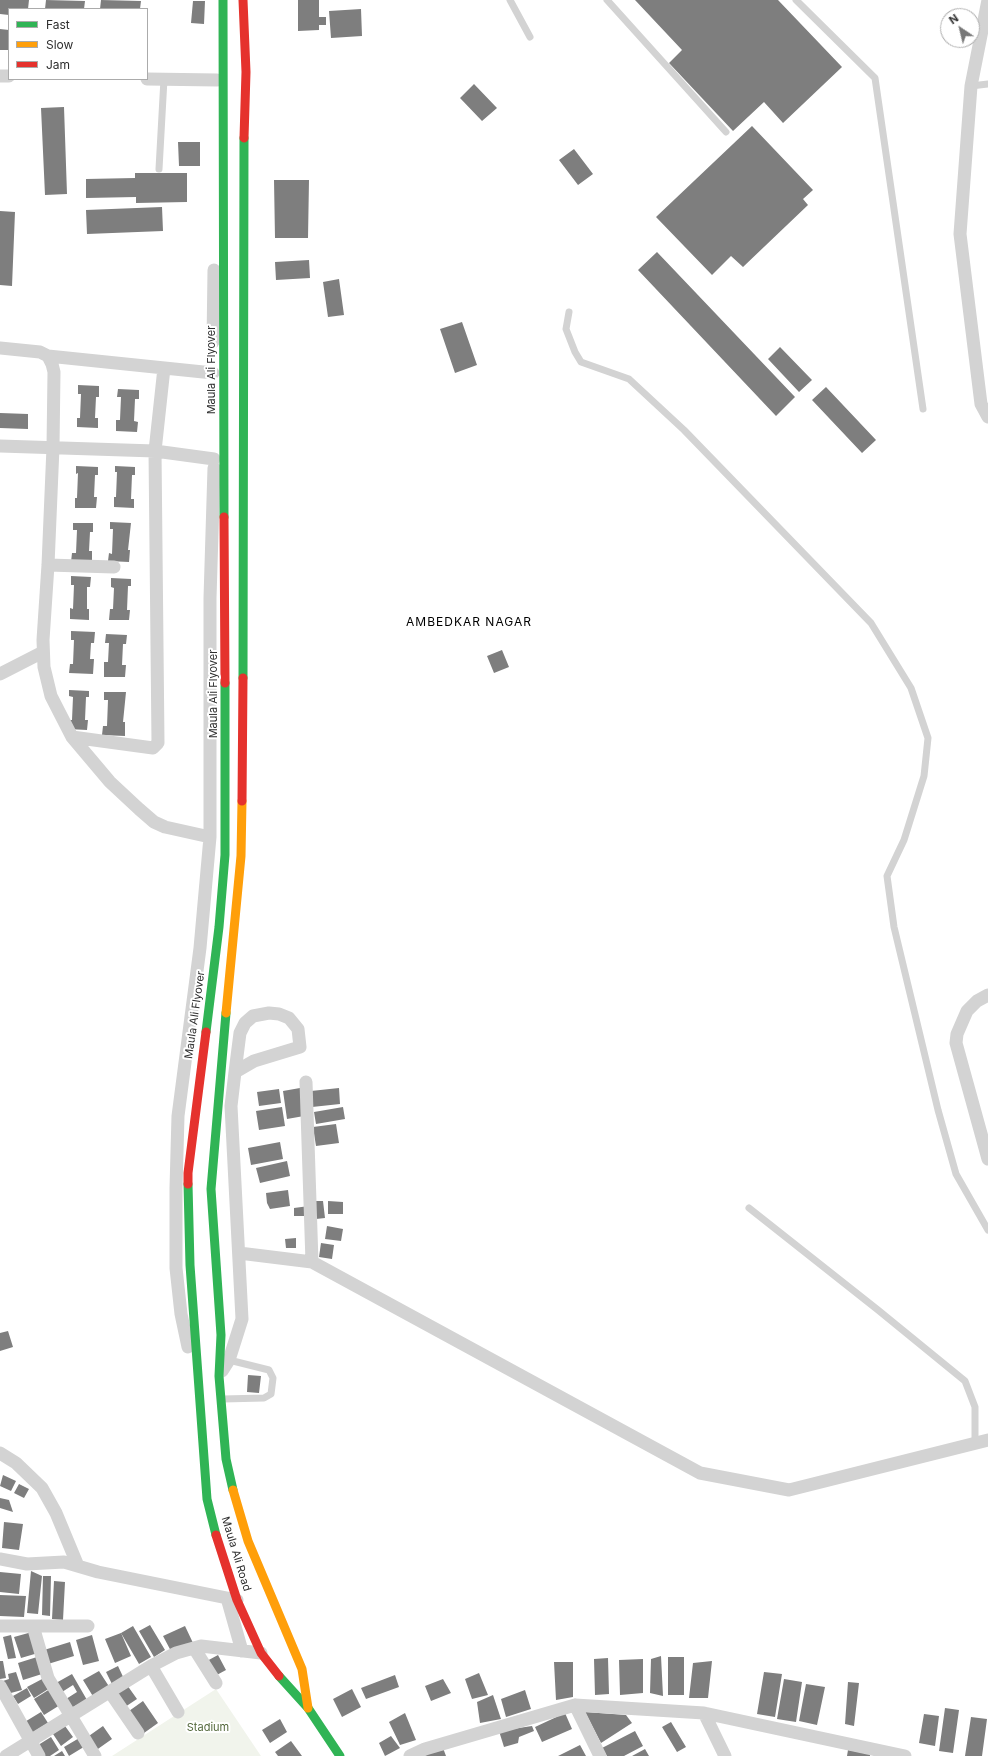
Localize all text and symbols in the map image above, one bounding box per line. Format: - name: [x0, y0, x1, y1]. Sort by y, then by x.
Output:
- legend: [8, 8, 148, 80]
- north arrow: [940, 8, 980, 48]
- text: N: [946, 11, 961, 27]
- text: Fast: [46, 17, 70, 32]
- text: Slow: [46, 37, 73, 52]
- text: Jam: [46, 57, 70, 72]
- street label: Maula Ali Flyover: [205, 326, 219, 414]
- district label: AMBEDKAR NAGAR: [406, 615, 532, 629]
- street label: Maula Ali Flyover: [207, 650, 221, 738]
- street label: Maula Ali Flyover: [182, 970, 208, 1060]
- street label: Maula Ali Road: [218, 1515, 254, 1593]
- park label: Stadium: [187, 1721, 229, 1735]

